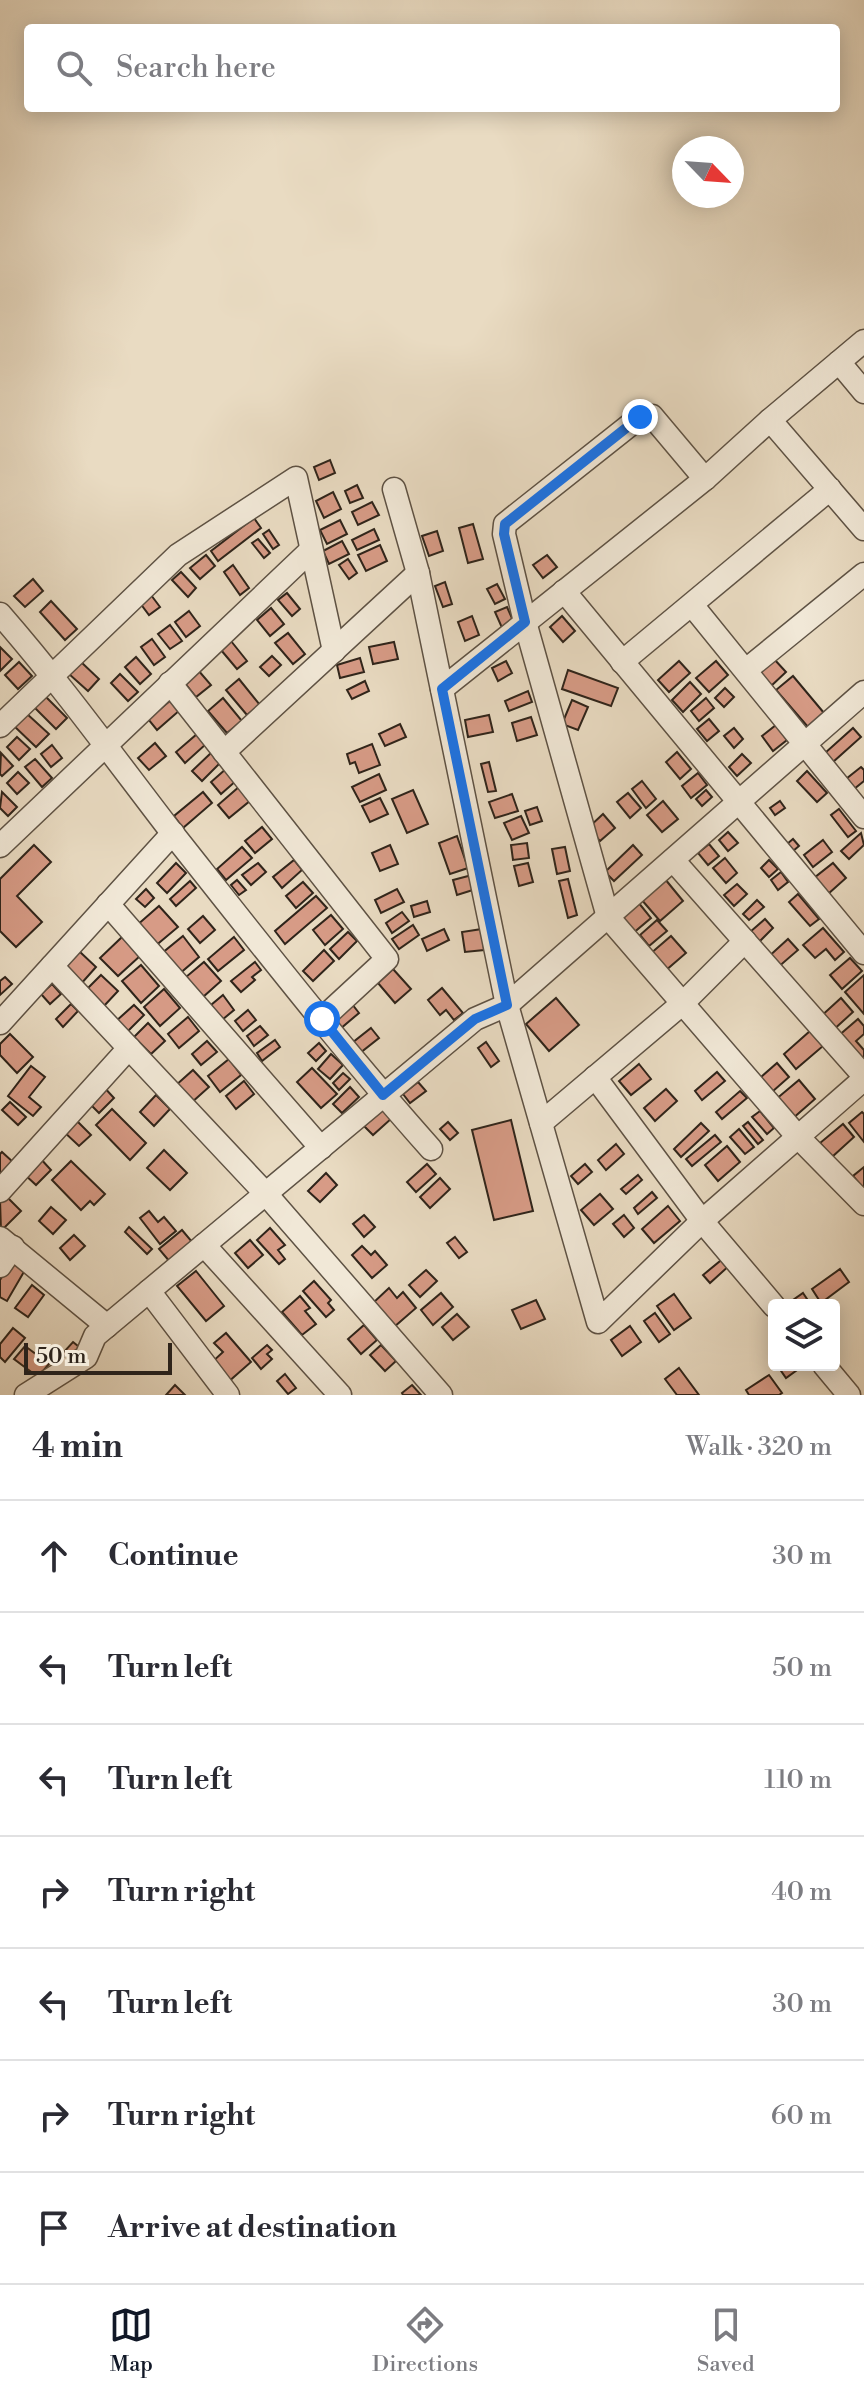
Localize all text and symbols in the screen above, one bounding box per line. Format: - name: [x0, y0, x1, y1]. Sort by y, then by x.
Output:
- search box: [24, 24, 840, 112]
- icon: search: [52, 46, 96, 90]
- text: Search here: [116, 49, 276, 87]
- north arrow: [672, 136, 744, 208]
- route end: [622, 399, 658, 435]
- route start: [304, 1001, 340, 1037]
- map controls: [768, 1299, 840, 1371]
- button: layers: [768, 1299, 840, 1371]
- scale bar: [24, 1339, 172, 1375]
- text: 50 m: [36, 1343, 87, 1370]
- text: 4 min: [32, 1426, 123, 1468]
- text: Walk · 320 m: [686, 1431, 832, 1463]
- icon: ahead: [32, 1534, 76, 1578]
- text: Continue: [108, 1537, 239, 1575]
- text: 30 m: [772, 1540, 832, 1572]
- icon: left: [32, 1646, 76, 1690]
- text: Turn left: [108, 1649, 232, 1687]
- text: 50 m: [772, 1652, 832, 1684]
- icon: left: [32, 1758, 76, 1802]
- text: Turn left: [108, 1761, 232, 1799]
- text: 110 m: [764, 1764, 832, 1796]
- icon: right: [32, 1870, 76, 1914]
- text: Turn right: [108, 1873, 255, 1911]
- text: 40 m: [771, 1876, 832, 1908]
- icon: left: [32, 1982, 76, 2026]
- text: Turn left: [108, 1985, 232, 2023]
- text: 30 m: [772, 1988, 832, 2020]
- icon: right: [32, 2094, 76, 2138]
- text: Turn right: [108, 2097, 255, 2135]
- text: 60 m: [771, 2100, 832, 2132]
- icon: arrive: [32, 2206, 76, 2250]
- text: Arrive at destination: [108, 2209, 397, 2247]
- tab: Map: [109, 2303, 153, 2378]
- tab: Directions: [372, 2303, 478, 2378]
- tab: Saved: [697, 2303, 755, 2378]

